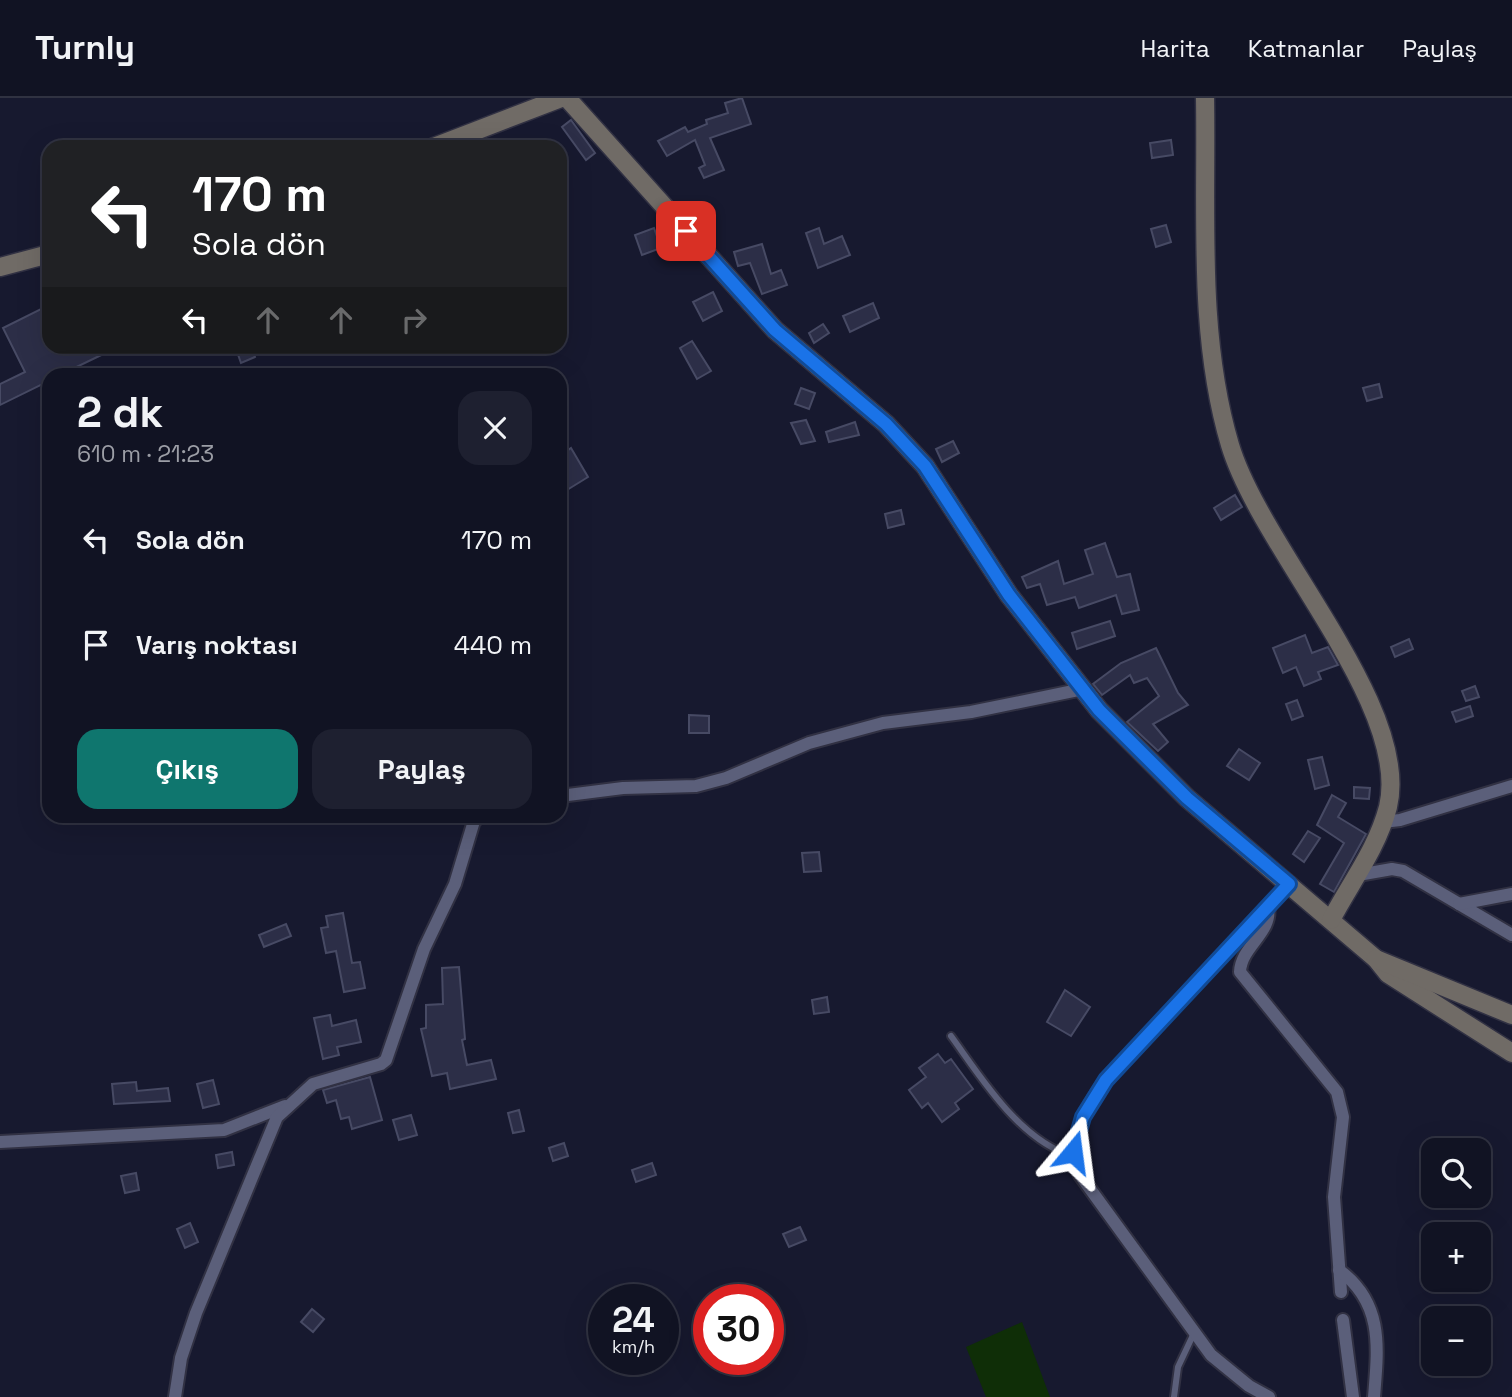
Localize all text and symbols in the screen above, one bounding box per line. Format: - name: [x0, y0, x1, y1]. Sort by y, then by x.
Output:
- text: Turnly: [35, 27, 135, 69]
- text: Harita: [1141, 33, 1210, 64]
- text: Katmanlar: [1248, 33, 1364, 64]
- text: Paylaş: [1402, 33, 1477, 64]
- text: 170 m: [192, 163, 327, 225]
- icon: left: [77, 168, 168, 259]
- pin: [656, 201, 716, 261]
- icon: arrive: [667, 212, 705, 250]
- text: Sola dön: [192, 224, 326, 264]
- icon: left: [176, 301, 214, 339]
- icon: ahead: [249, 301, 287, 339]
- icon: ahead: [322, 301, 360, 339]
- icon: right: [395, 301, 433, 339]
- text: 2 dk: [77, 386, 163, 439]
- button: close: [458, 391, 532, 465]
- text: 610 m · 21:23: [77, 439, 214, 469]
- icon: left: [77, 521, 115, 559]
- text: Sola dön: [136, 523, 245, 557]
- text: 170 m: [461, 523, 532, 557]
- icon: arrive: [77, 626, 115, 664]
- text: Varış noktası: [136, 628, 298, 662]
- text: 440 m: [454, 628, 532, 662]
- button: Çıkış: [77, 729, 298, 809]
- button: Paylaş: [312, 729, 532, 809]
- position arrow: [1036, 1115, 1110, 1189]
- map controls: [1421, 1138, 1491, 1376]
- button: search: [1421, 1138, 1491, 1208]
- button: +: [1421, 1222, 1491, 1292]
- speed limit sign: 30: [693, 1284, 784, 1375]
- text: 24: [612, 1298, 655, 1342]
- button: −: [1421, 1306, 1491, 1376]
- text: km/h: [612, 1335, 655, 1358]

